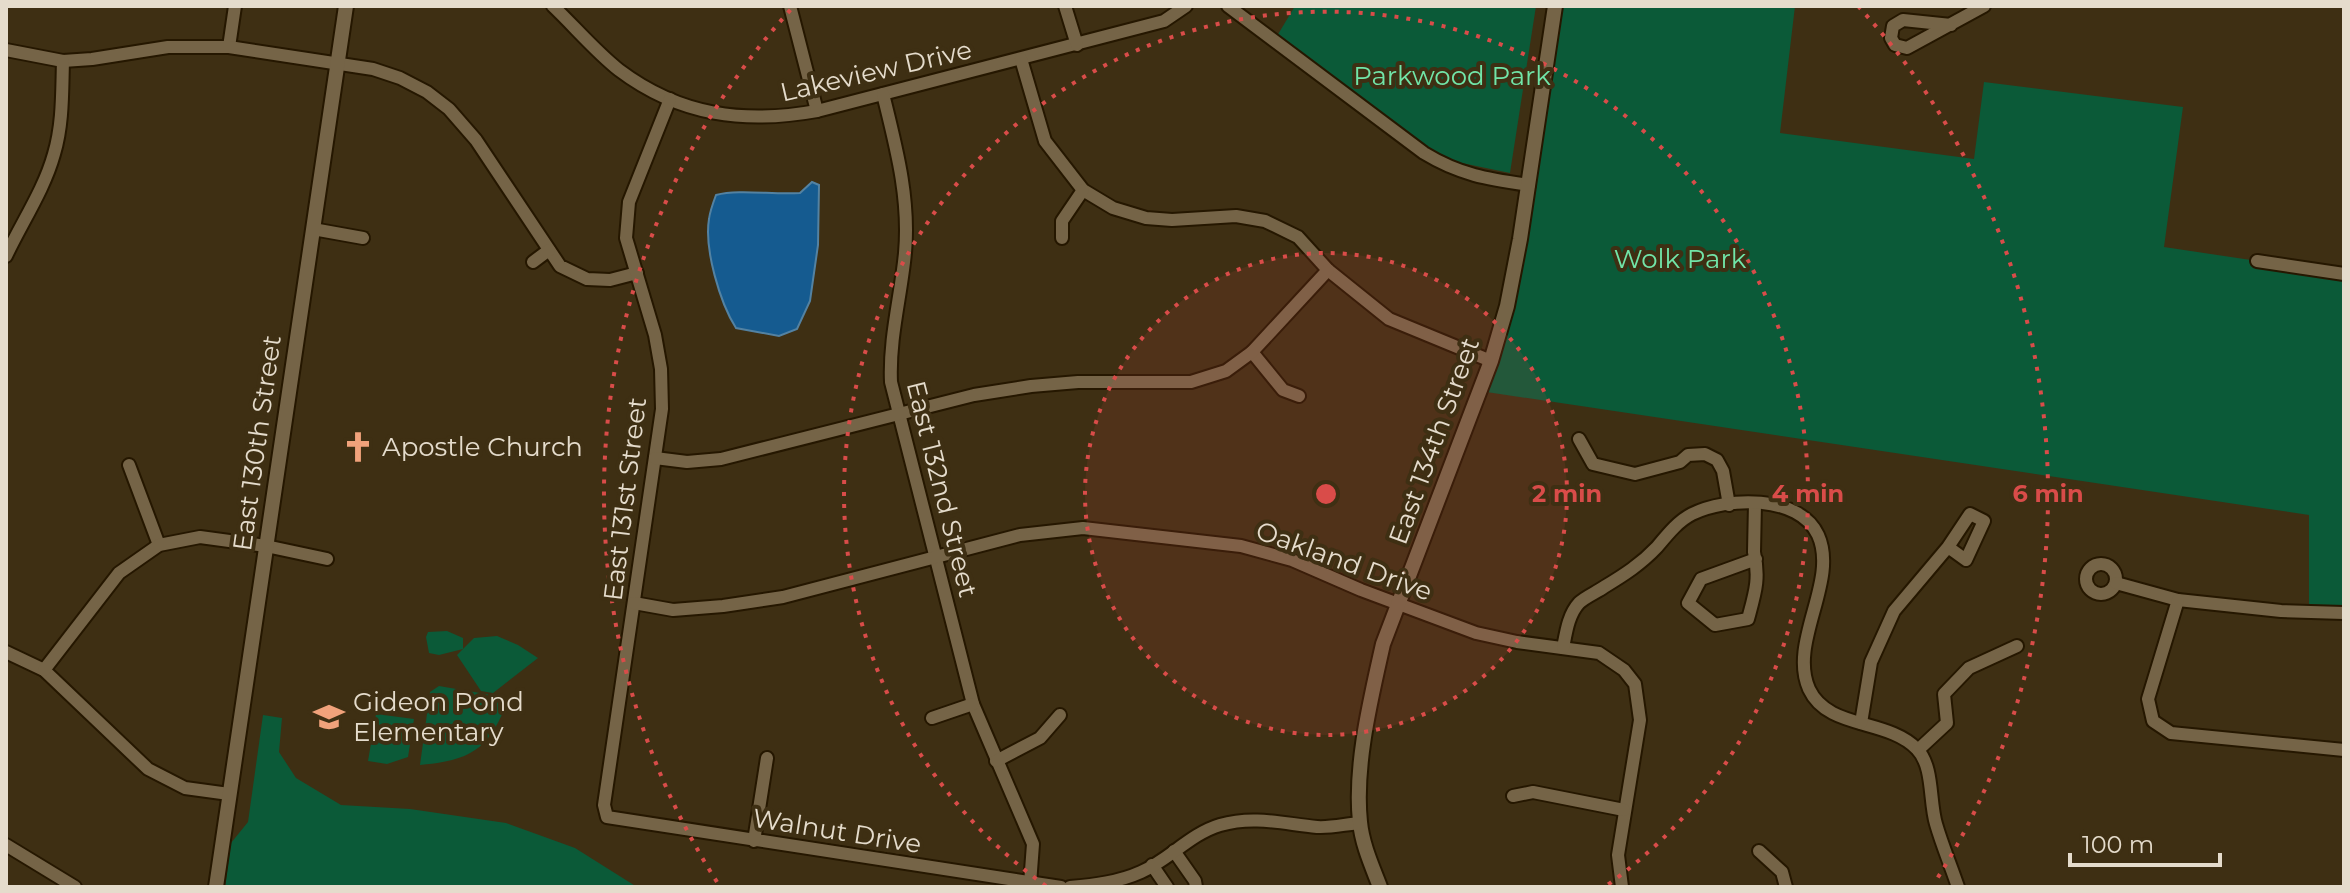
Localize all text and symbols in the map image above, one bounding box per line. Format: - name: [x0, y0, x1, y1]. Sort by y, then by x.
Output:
- street label: Lakeview Drive: [777, 33, 975, 109]
- park label: Parkwood Park: [1353, 60, 1551, 92]
- park label: Wolk Park: [1614, 243, 1747, 275]
- street label: East 130th Street: [226, 333, 288, 553]
- street label: East 134th Street: [1382, 333, 1486, 549]
- street label: East 132nd Street: [900, 377, 984, 601]
- street label: East 131st Street: [597, 395, 653, 603]
- church icon: Apostle Church: [341, 430, 375, 464]
- place label: Apostle Church: [382, 431, 583, 463]
- text: 2 min: [1532, 479, 1602, 508]
- text: 4 min: [1772, 479, 1844, 508]
- text: 6 min: [2012, 479, 2084, 508]
- centre of rings: [1312, 480, 1340, 508]
- street label: Oakland Drive: [1252, 514, 1436, 608]
- place label: Gideon Pond Elementary: [353, 686, 524, 748]
- school or university icon: Gideon Pond Elementary: [312, 700, 346, 734]
- street label: Walnut Drive: [750, 802, 924, 860]
- scale bar: [2070, 817, 2220, 867]
- text: 100 m: [2082, 830, 2154, 859]

